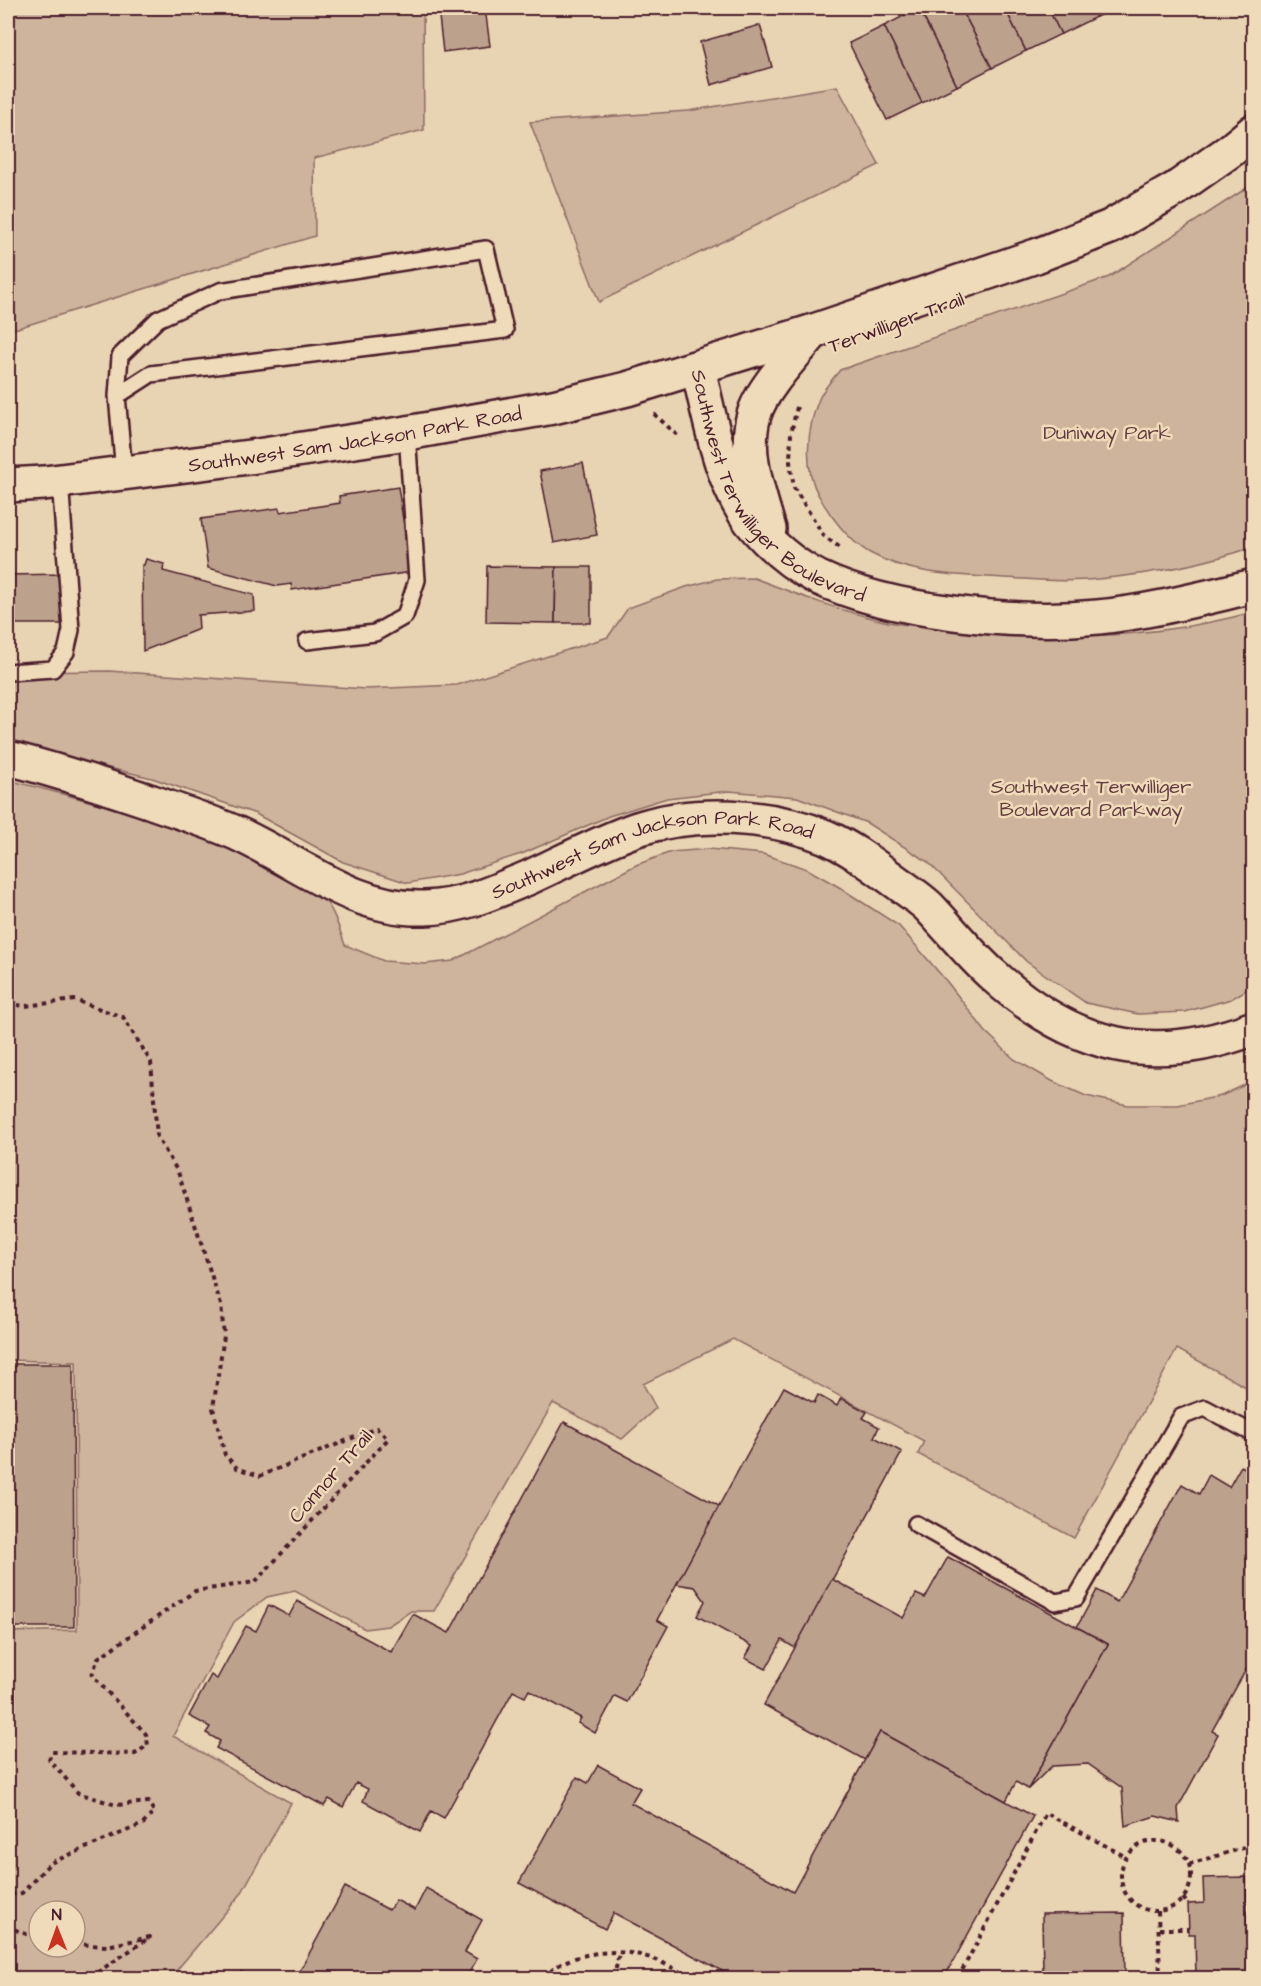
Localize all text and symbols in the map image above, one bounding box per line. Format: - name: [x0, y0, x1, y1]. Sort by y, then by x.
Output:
- street label: Terwilliger Trail: [824, 285, 969, 361]
- street label: Southwest Terwilliger Boulevard: [684, 367, 869, 609]
- street label: Southwest Sam Jackson Park Road: [186, 400, 524, 480]
- park label: Duniway Park: [1043, 419, 1171, 448]
- park label: Southwest Terwilliger Boulevard Parkway: [991, 773, 1191, 825]
- street label: Southwest Sam Jackson Park Road: [487, 804, 817, 907]
- street label: Connor Trail: [282, 1424, 379, 1529]
- north arrow: [27, 1899, 87, 1959]
- text: N: [52, 1904, 62, 1926]

